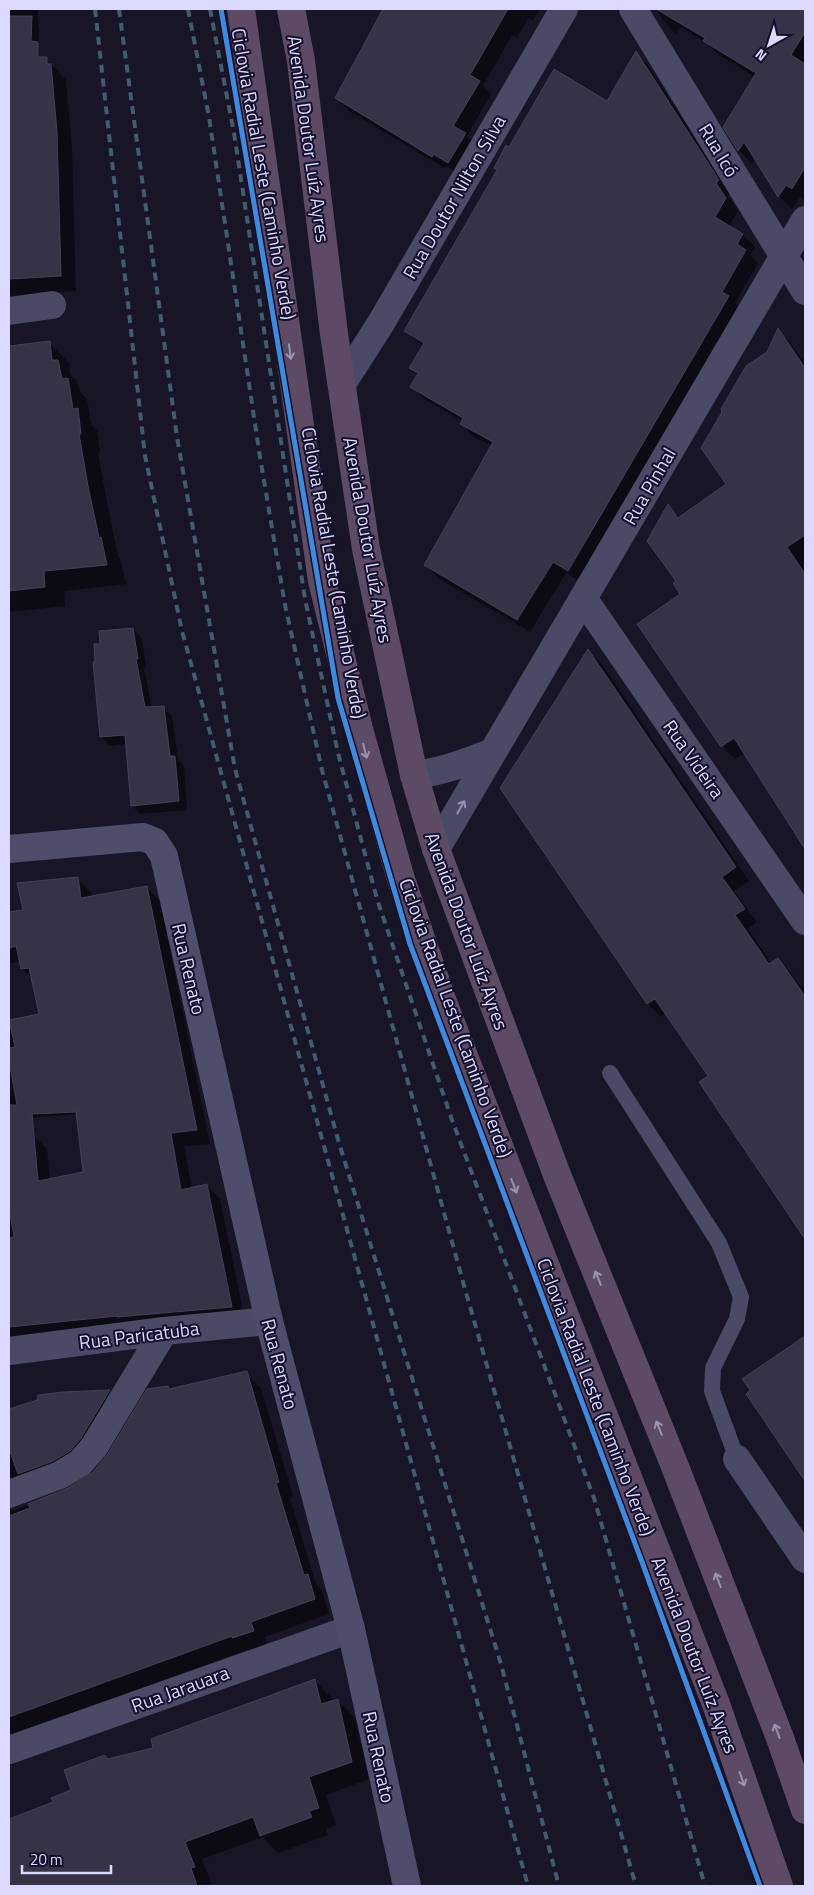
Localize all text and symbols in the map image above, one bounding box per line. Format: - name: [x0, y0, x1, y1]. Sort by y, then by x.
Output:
- north arrow: [744, 20, 794, 70]
- street label: Ciclovia Radial Leste (Caminho Verde): [225, 26, 304, 322]
- street label: Avenida Doutor Luíz Ayres: [281, 34, 338, 244]
- text: N: [750, 44, 771, 67]
- street label: Rua Doutor Nilton Silva: [395, 109, 513, 284]
- street label: Rua Icó: [692, 117, 747, 182]
- one-way arrow: [285, 343, 295, 359]
- street label: Ciclovia Radial Leste (Caminho Verde): [295, 425, 374, 721]
- street label: Avenida Doutor Luíz Ayres: [336, 435, 401, 645]
- street label: Rua Pinhal: [615, 442, 682, 530]
- street label: Rua Videira: [657, 713, 733, 805]
- one-way arrow: [361, 743, 371, 759]
- one-way arrow: [456, 800, 466, 814]
- street label: Avenida Doutor Luíz Ayres: [418, 828, 517, 1034]
- street label: Ciclovia Radial Leste (Caminho Verde): [392, 874, 521, 1162]
- street label: Rua Renato: [165, 920, 214, 1017]
- one-way arrow: [510, 1178, 519, 1193]
- street label: Ciclovia Radial Leste (Caminho Verde): [530, 1254, 663, 1540]
- one-way arrow: [593, 1271, 603, 1286]
- street label: Rua Paricatuba: [77, 1313, 201, 1356]
- street label: Rua Renato: [254, 1315, 307, 1413]
- one-way arrow: [654, 1421, 664, 1436]
- street label: Avenida Doutor Luíz Ayres: [645, 1552, 746, 1758]
- one-way arrow: [713, 1573, 723, 1588]
- street label: Rua Jarauara: [127, 1657, 233, 1720]
- street label: Rua Renato: [356, 1708, 403, 1805]
- one-way arrow: [772, 1724, 781, 1739]
- one-way arrow: [738, 1771, 747, 1786]
- scale bar: [22, 1842, 111, 1874]
- text: 20 m: [30, 1848, 63, 1871]

